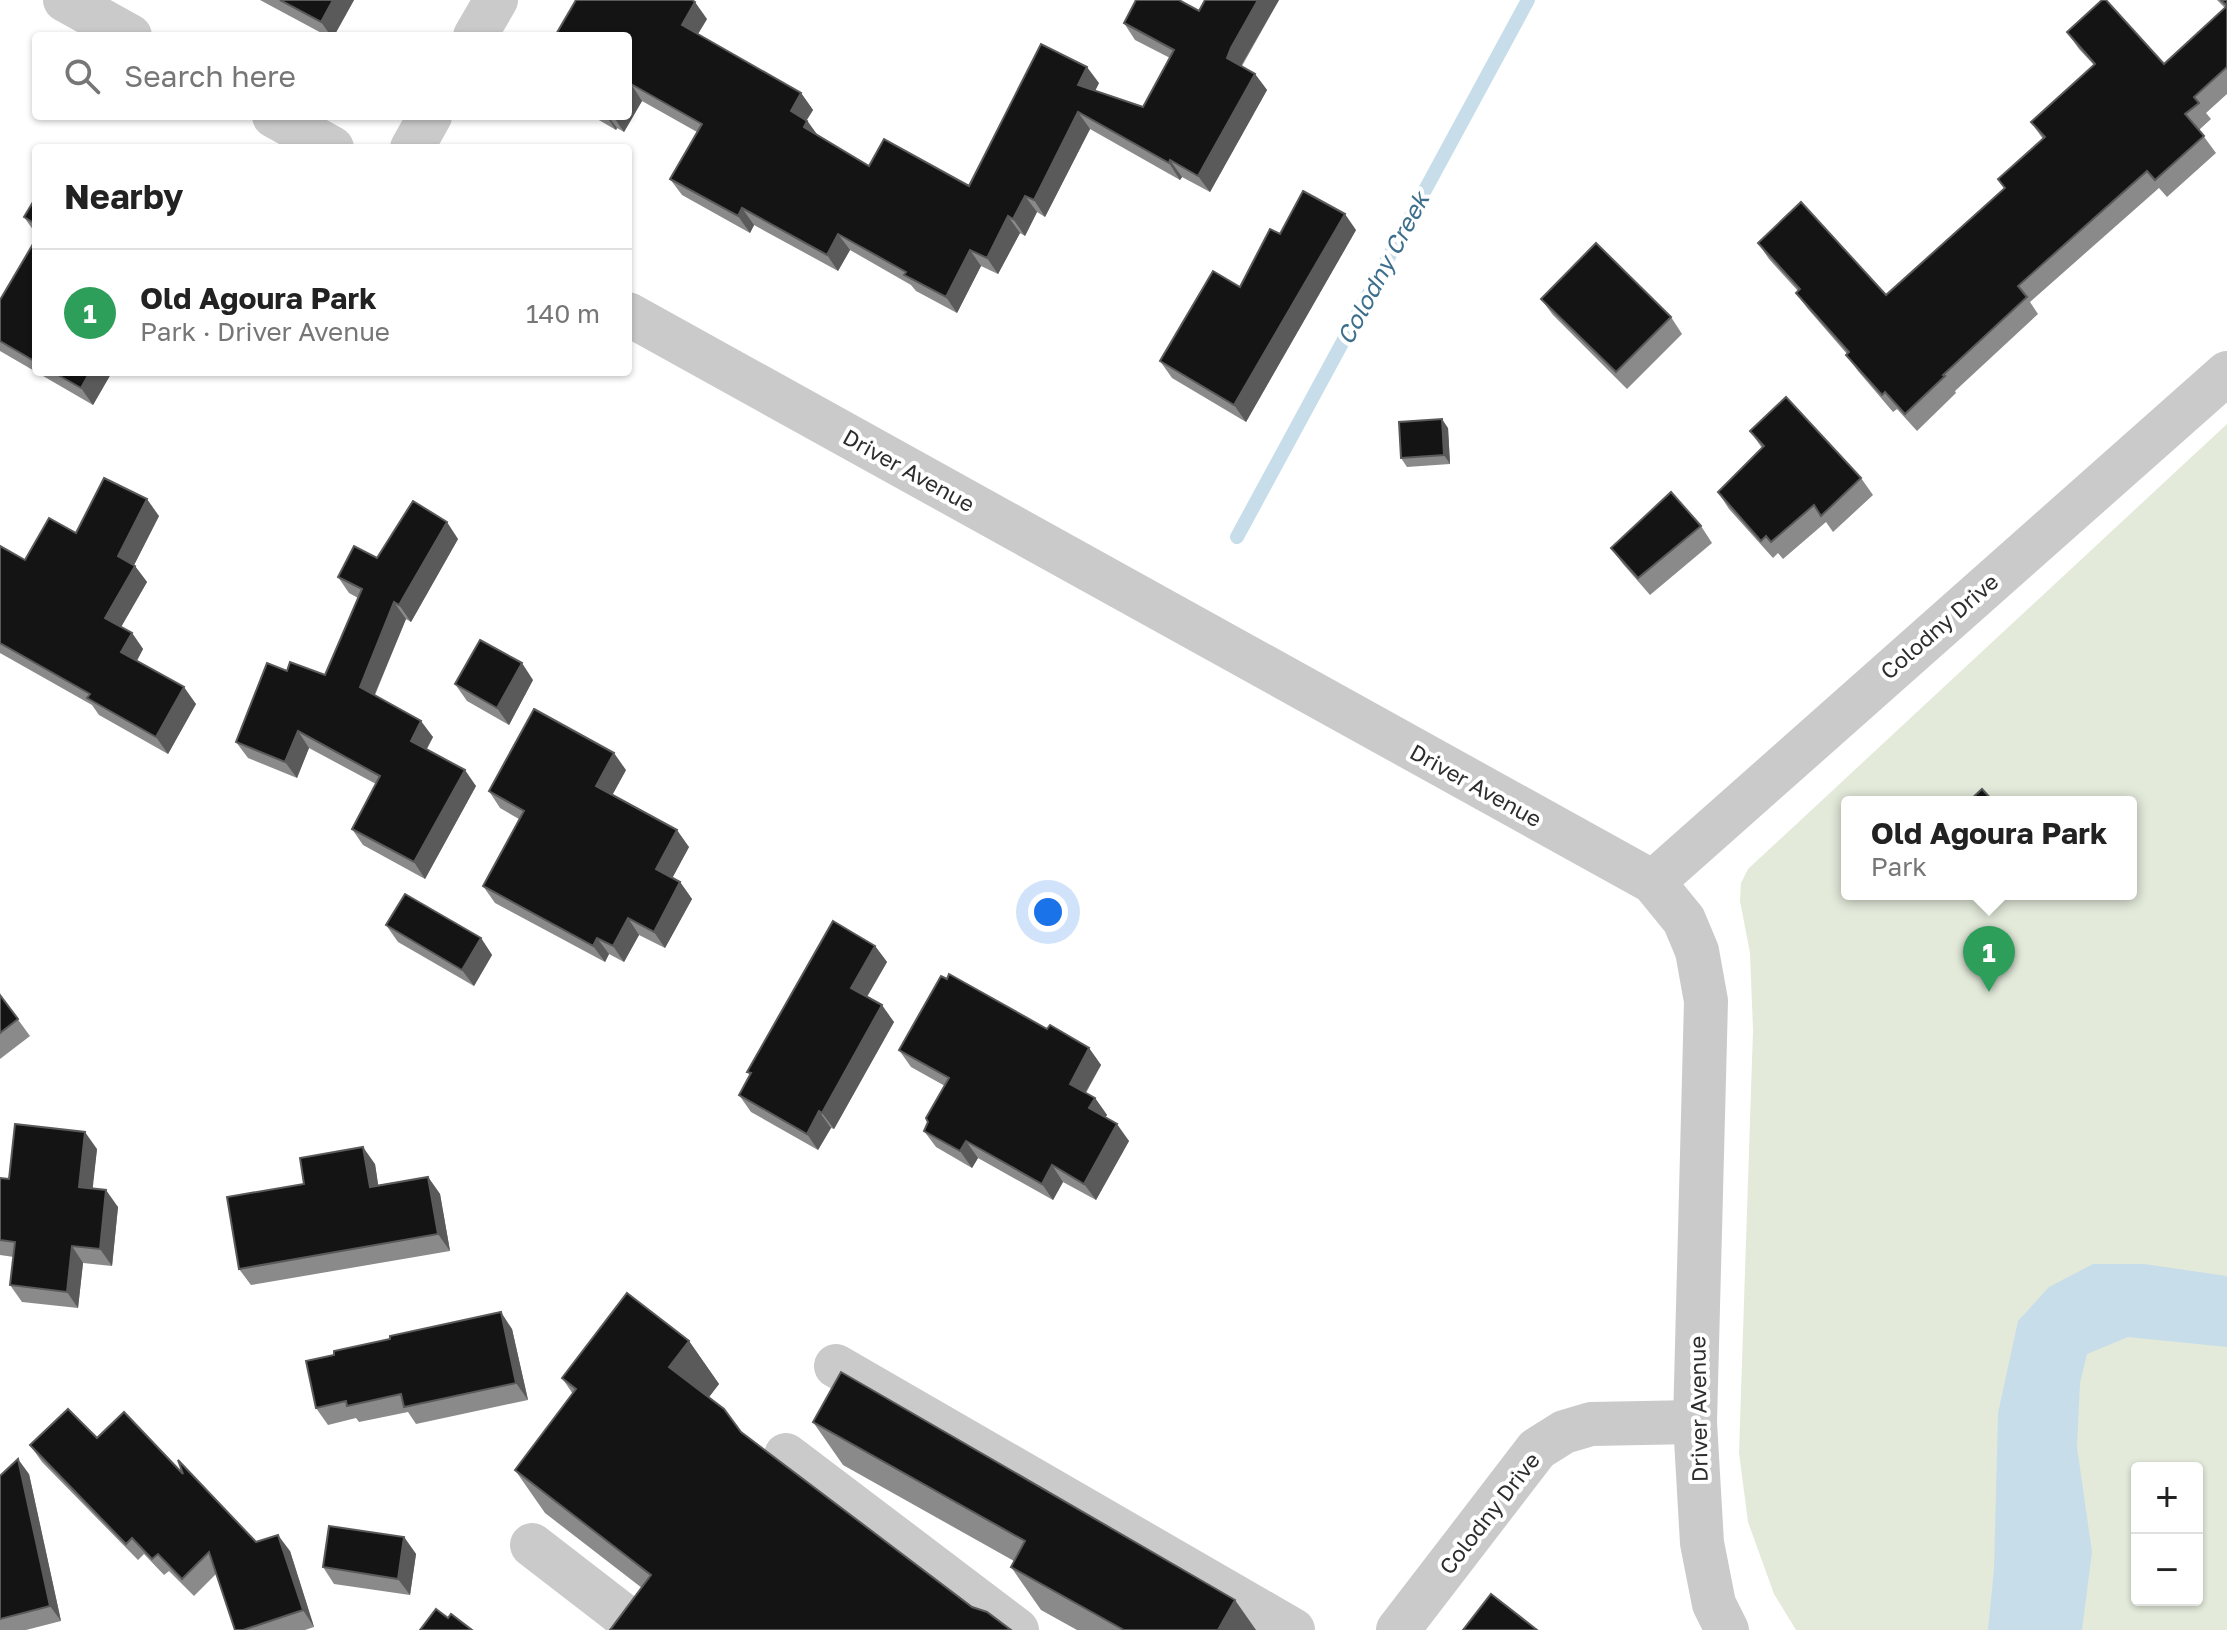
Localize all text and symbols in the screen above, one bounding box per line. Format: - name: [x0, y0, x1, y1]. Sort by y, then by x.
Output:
- search box: [32, 32, 632, 120]
- icon: search: [60, 54, 104, 98]
- text: Search here: [124, 58, 296, 94]
- text: Nearby: [64, 176, 184, 216]
- water label: Colodny Creek: [1330, 185, 1436, 349]
- text: Old Agoura Park: [140, 280, 377, 316]
- text: 1: [83, 298, 97, 329]
- text: 140 m: [526, 298, 600, 329]
- text: Park · Driver Avenue: [140, 316, 390, 347]
- street label: Driver Avenue: [838, 423, 980, 517]
- street label: Colodny Drive: [1875, 568, 2003, 684]
- street label: Driver Avenue: [1405, 738, 1547, 832]
- popup: [1841, 796, 2137, 900]
- text: Old Agoura Park: [1871, 815, 2107, 851]
- text: Park: [1871, 851, 1927, 882]
- your location: [1028, 892, 1068, 932]
- pin: 1: [1963, 926, 2015, 992]
- street label: Driver Avenue: [1683, 1336, 1713, 1482]
- street label: Colodny Drive: [1433, 1447, 1545, 1579]
- map controls: [2131, 1462, 2203, 1606]
- button: +: [2131, 1462, 2203, 1534]
- button: −: [2131, 1534, 2203, 1606]

